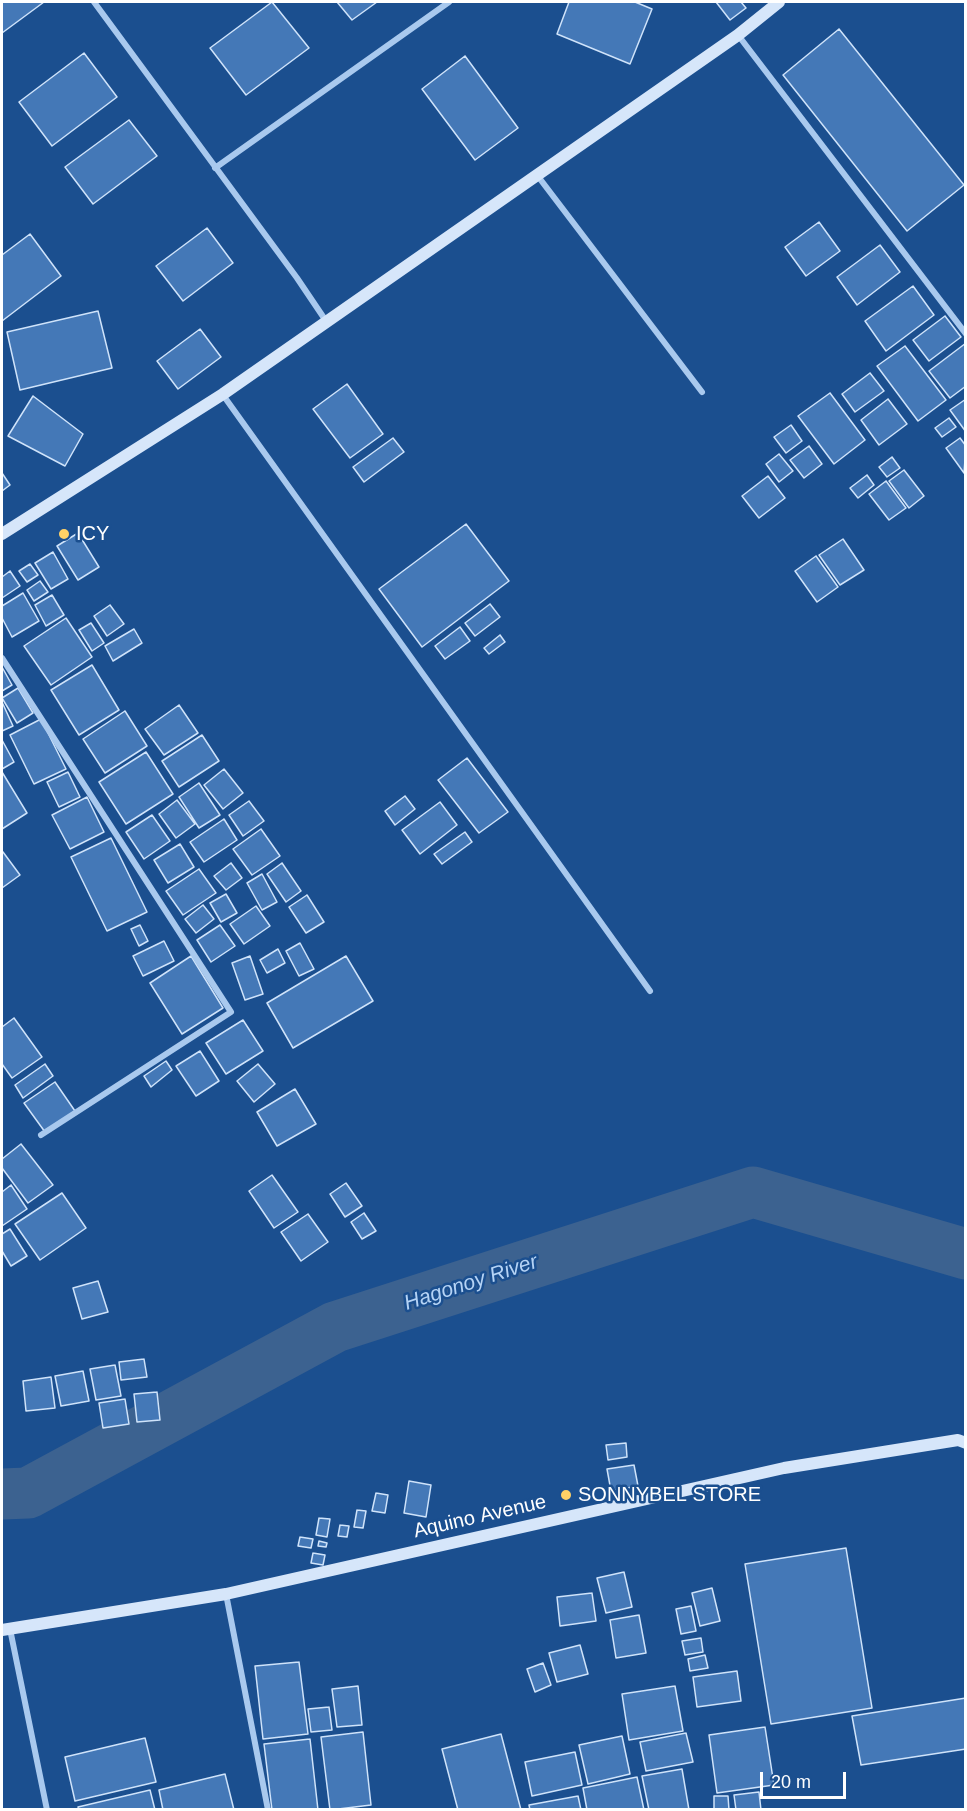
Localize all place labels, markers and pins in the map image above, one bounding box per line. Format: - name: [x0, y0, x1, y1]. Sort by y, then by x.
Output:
- place label: ICY: [76, 522, 109, 546]
- marker: ICY: [57, 527, 71, 541]
- place label: SONNYBEL STORE: [578, 1483, 761, 1507]
- marker: SONNYBEL STORE: [559, 1488, 573, 1502]

